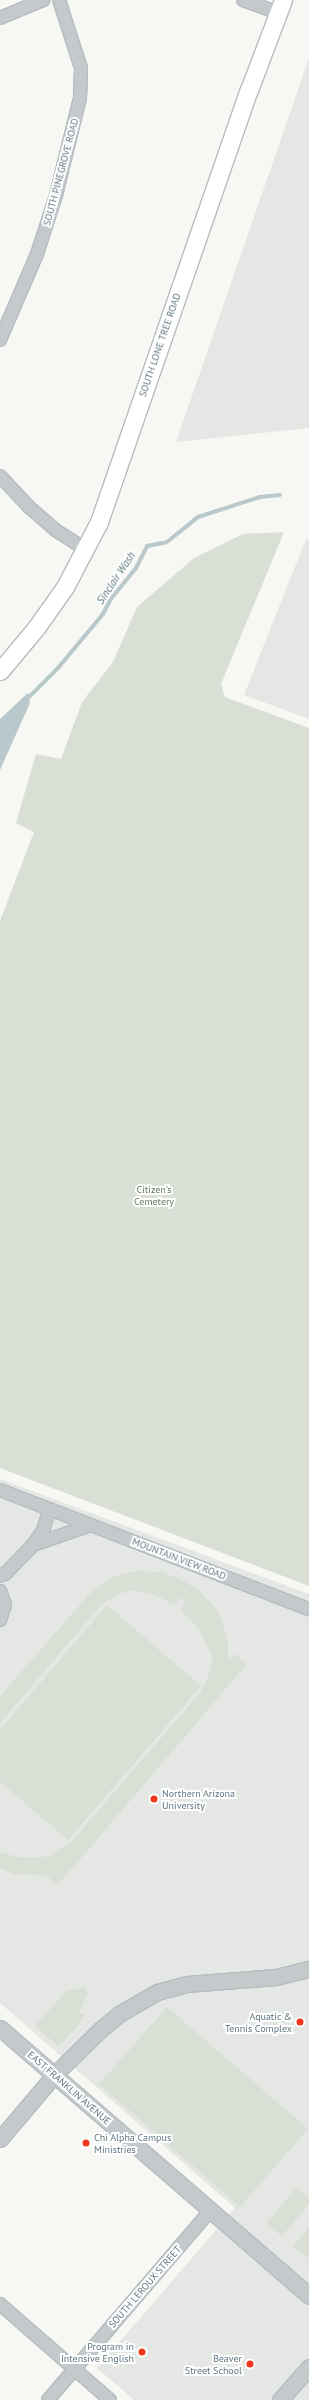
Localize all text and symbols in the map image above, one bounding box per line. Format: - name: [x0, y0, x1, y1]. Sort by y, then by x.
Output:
- street label: SOUTH PINEGROVE ROAD: [41, 117, 81, 227]
- street label: SOUTH LONE TREE ROAD: [137, 291, 183, 399]
- water label: Sinclair Wash: [94, 549, 138, 607]
- park label: Citizen's Cemetery: [134, 1183, 174, 1206]
- street label: MOUNTAIN VIEW ROAD: [130, 1535, 228, 1583]
- place label: Northern Arizona University: [162, 1787, 235, 1810]
- marker: Northern Arizona University: [149, 1794, 159, 1804]
- place label: Aquatic & Tennis Complex: [225, 2010, 292, 2034]
- marker: Aquatic & Tennis Complex: [295, 2017, 305, 2027]
- street label: EAST FRANKLIN AVENUE: [25, 2048, 113, 2128]
- place label: Chi Alpha Campus Ministries: [94, 2131, 171, 2154]
- marker: Chi Alpha Campus Ministries: [81, 2138, 91, 2148]
- street label: SOUTH LEROUX STREET: [106, 2243, 184, 2331]
- place label: Program in Intensive English: [61, 2340, 134, 2364]
- marker: Program in Intensive English: [137, 2347, 147, 2357]
- place label: Beaver Street School: [185, 2352, 242, 2376]
- marker: Beaver Street School: [245, 2359, 255, 2369]

